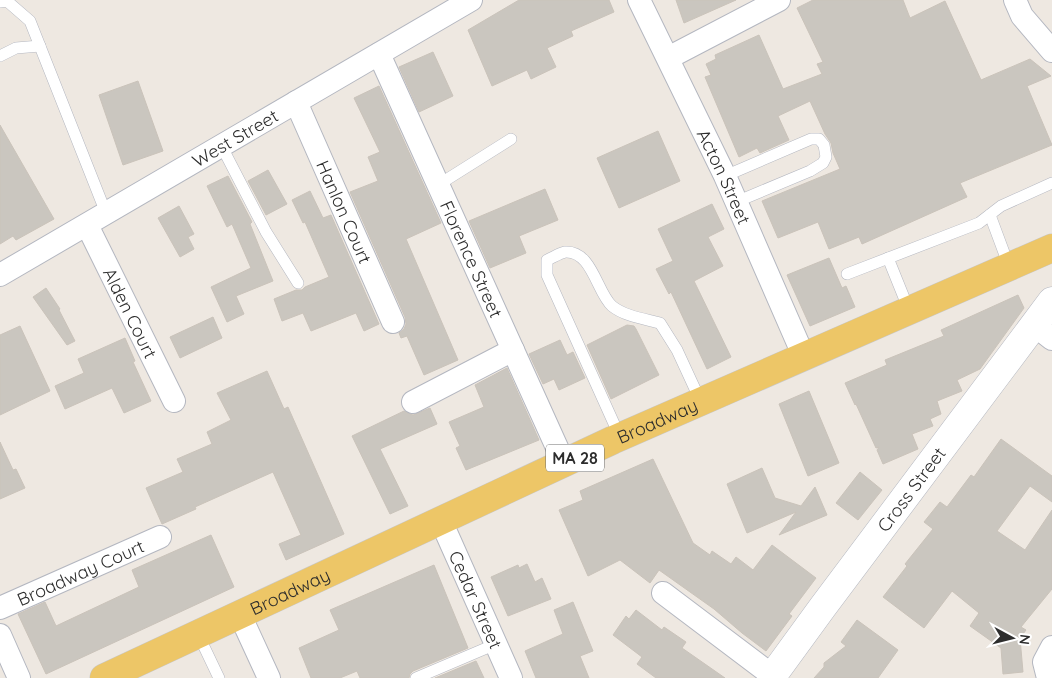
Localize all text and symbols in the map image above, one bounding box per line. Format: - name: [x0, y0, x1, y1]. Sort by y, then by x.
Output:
- street label: West Street: [188, 104, 282, 172]
- street label: Acton Street: [692, 125, 756, 228]
- street label: Hanlon Court: [312, 157, 377, 267]
- street label: Florence Street: [435, 197, 508, 321]
- street label: Alden Court: [98, 264, 162, 362]
- street label: Broadway: [613, 393, 701, 448]
- street label: Cross Street: [872, 442, 950, 536]
- road number: MA 28: [546, 444, 604, 472]
- street label: Broadway Court: [13, 534, 148, 611]
- street label: Cedar Street: [444, 547, 508, 652]
- street label: Broadway: [246, 563, 333, 620]
- north arrow: [987, 613, 1037, 663]
- text: N: [1015, 633, 1034, 646]

